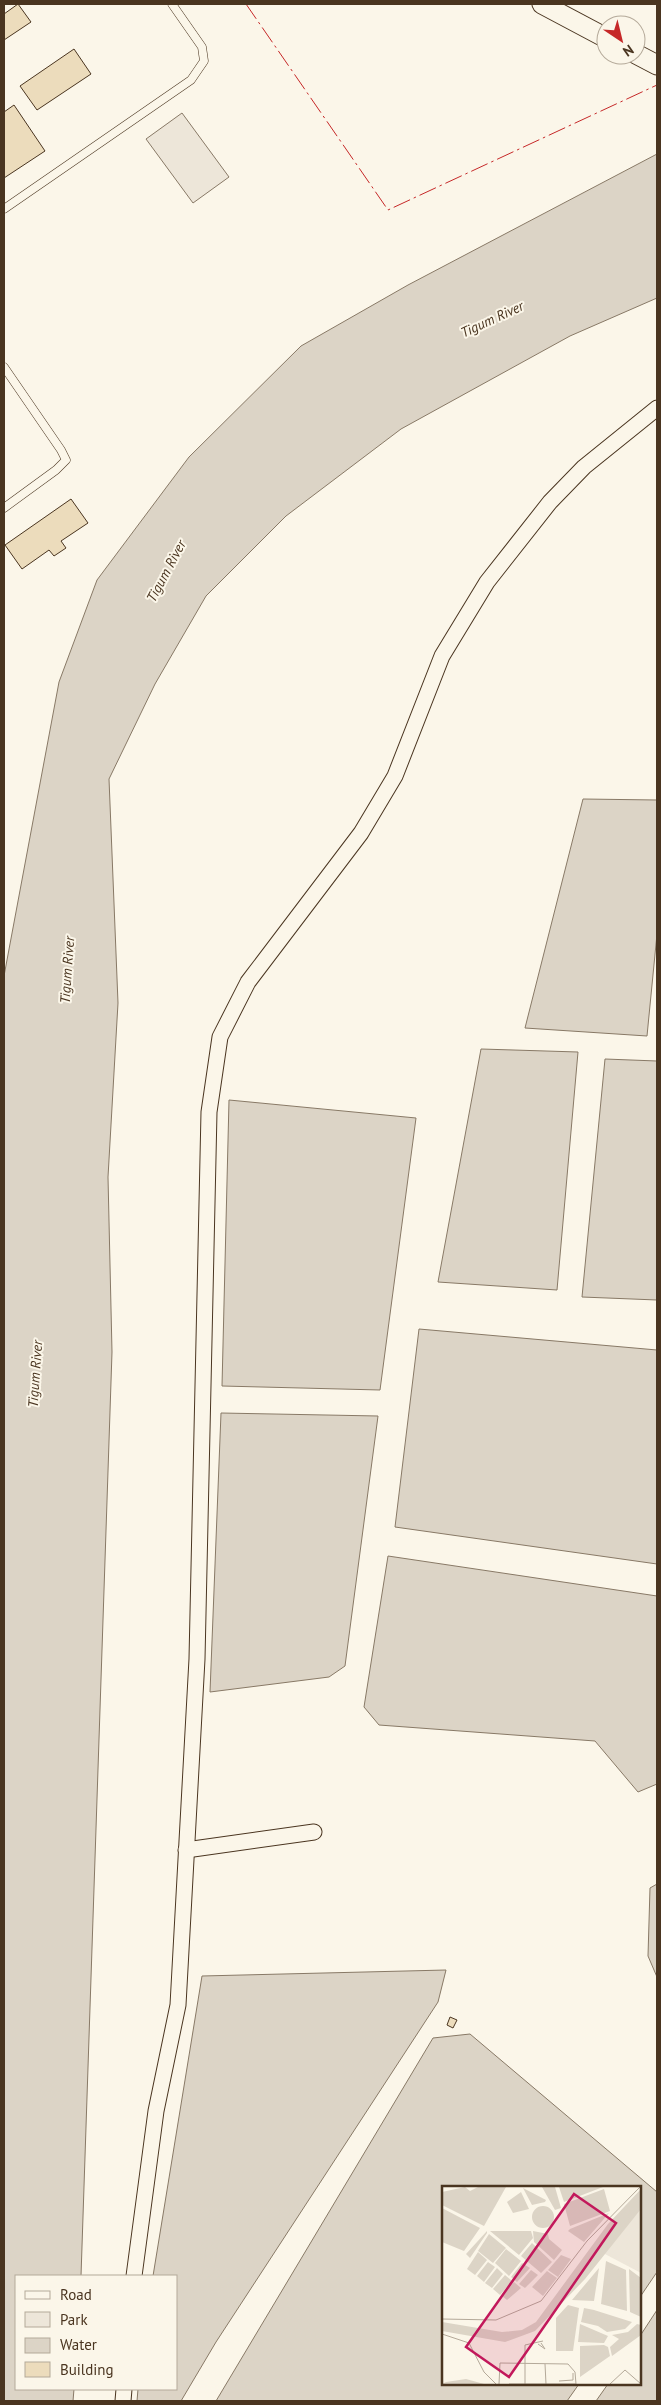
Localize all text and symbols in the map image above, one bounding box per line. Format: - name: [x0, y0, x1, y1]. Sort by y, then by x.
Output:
- north arrow: [596, 15, 646, 65]
- text: N: [620, 41, 637, 61]
- water label: Tigum River: [458, 296, 528, 341]
- water label: Tigum River: [142, 536, 190, 605]
- water label: Tigum River: [56, 934, 78, 1004]
- water label: Tigum River: [24, 1338, 46, 1408]
- inset map: [442, 2186, 641, 2385]
- legend: [15, 2275, 178, 2390]
- text: Road: [60, 2285, 92, 2304]
- text: Park: [60, 2310, 88, 2329]
- text: Water: [60, 2335, 97, 2354]
- text: Building: [60, 2360, 114, 2379]

